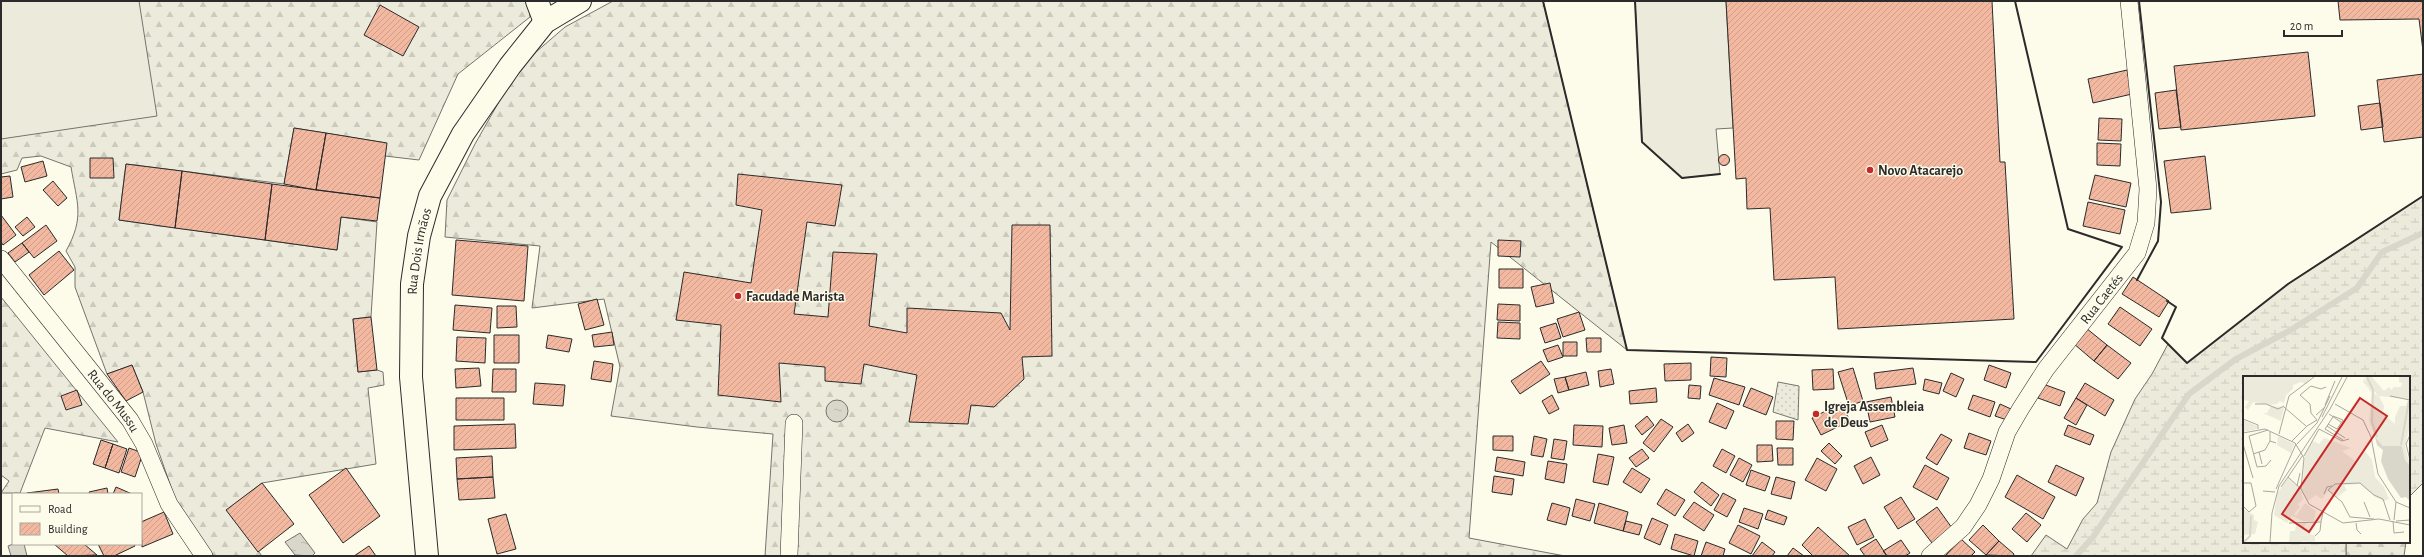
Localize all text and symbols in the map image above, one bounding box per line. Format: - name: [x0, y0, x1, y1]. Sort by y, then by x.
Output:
- scale bar: [2284, 12, 2342, 38]
- text: 20 m: [2290, 20, 2313, 32]
- place label: Novo Atacarejo: [1878, 164, 1963, 178]
- marker: Novo Atacarejo: [1865, 165, 1875, 175]
- street label: Rua Dois Irmãos: [406, 207, 434, 295]
- street label: Rua Caetés: [2078, 271, 2126, 327]
- place label: Facudade Marista: [746, 290, 845, 304]
- marker: Facudade Marista: [733, 291, 743, 301]
- street label: Rua do Mussu: [84, 367, 141, 435]
- inset map: [2243, 376, 2410, 543]
- place label: Igreja Assembleia de Deus: [1824, 400, 1924, 430]
- marker: Igreja Assembleia de Deus: [1811, 409, 1821, 419]
- legend: [12, 493, 142, 545]
- text: Road: [48, 503, 72, 515]
- text: Building: [48, 523, 88, 535]

